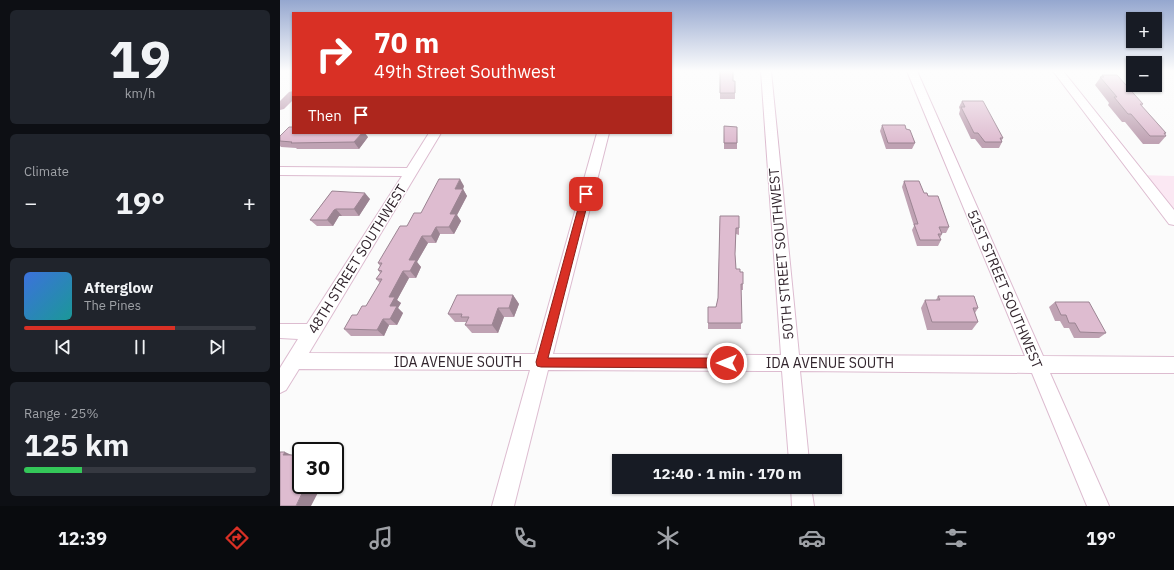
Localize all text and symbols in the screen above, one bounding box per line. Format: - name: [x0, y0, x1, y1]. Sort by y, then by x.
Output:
- map controls: [1126, 12, 1162, 92]
- button: +: [1126, 12, 1162, 48]
- text: 70 m: [374, 24, 439, 61]
- text: 19: [109, 25, 171, 92]
- icon: right: [308, 28, 360, 80]
- button: −: [1126, 56, 1162, 92]
- text: 49th Street Southwest: [374, 60, 556, 83]
- text: km/h: [125, 85, 155, 102]
- icon: arrive: [350, 104, 372, 126]
- text: Then: [308, 106, 342, 125]
- text: Climate: [24, 163, 69, 180]
- street label: 50TH STREET SOUTHWEST: [765, 167, 797, 341]
- pin: [569, 177, 603, 211]
- street label: 48TH STREET SOUTHWEST: [304, 181, 410, 337]
- text: 19°: [115, 183, 165, 222]
- icon: arrive: [575, 183, 597, 205]
- text: −: [24, 188, 37, 217]
- text: +: [243, 188, 256, 217]
- street label: 51ST STREET SOUTHWEST: [963, 207, 1047, 371]
- text: Afterglow: [84, 278, 153, 297]
- text: The Pines: [84, 297, 141, 314]
- icon: previous: [52, 336, 74, 358]
- icon: pause: [129, 336, 151, 358]
- icon: next: [206, 336, 228, 358]
- position arrow: [706, 342, 748, 384]
- street label: IDA AVENUE SOUTH: [394, 353, 522, 371]
- street label: IDA AVENUE SOUTH: [766, 354, 894, 372]
- text: Range · 25%: [24, 405, 98, 422]
- text: 125 km: [24, 425, 129, 464]
- speed limit sign: 30: [292, 442, 344, 494]
- text: 12:40 · 1 min · 170 m: [653, 464, 801, 483]
- icon: directions: [223, 524, 251, 552]
- icon: music: [367, 524, 395, 552]
- icon: phone: [511, 524, 539, 552]
- icon: climate: [654, 524, 682, 552]
- icon: car: [798, 524, 826, 552]
- icon: filters: [942, 524, 970, 552]
- text: 12:39: [58, 527, 107, 550]
- text: 19°: [1086, 527, 1116, 550]

